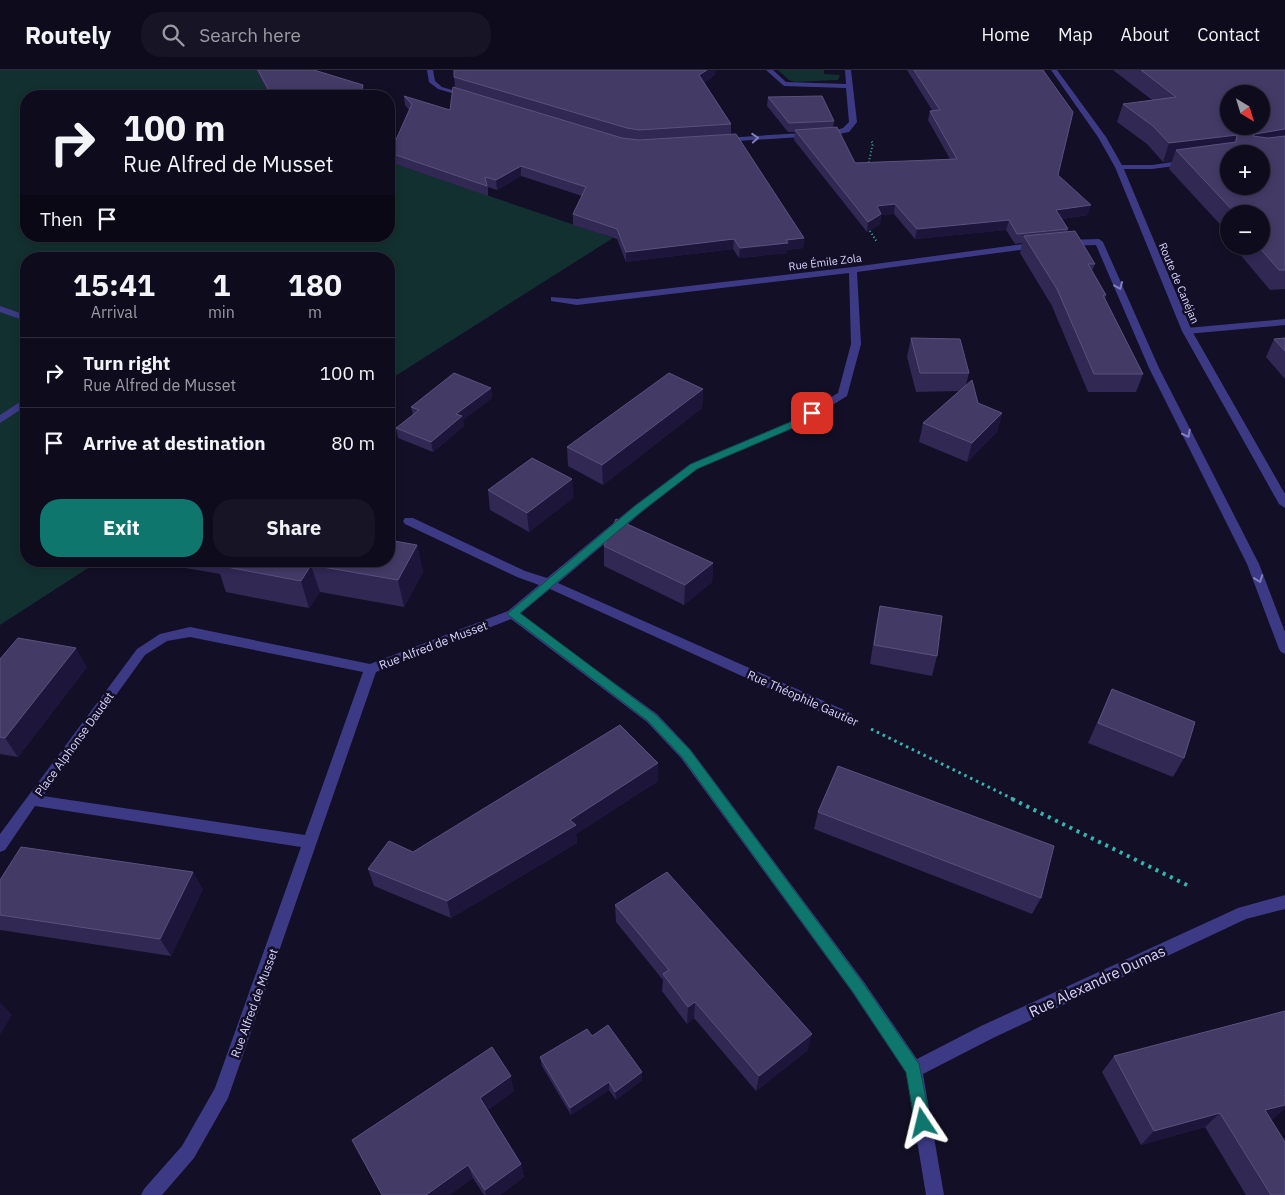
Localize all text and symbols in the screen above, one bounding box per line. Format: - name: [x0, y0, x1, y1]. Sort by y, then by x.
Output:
- search box: [141, 12, 491, 57]
- text: Routely: [25, 19, 111, 51]
- icon: search: [159, 21, 187, 49]
- text: Search here: [199, 23, 301, 47]
- text: Home: [982, 23, 1030, 46]
- text: Map: [1058, 23, 1093, 46]
- text: About: [1121, 23, 1169, 46]
- text: Contact: [1197, 23, 1260, 46]
- north arrow: [1220, 85, 1270, 135]
- map controls: [1220, 85, 1270, 255]
- text: 100 m: [123, 105, 226, 151]
- icon: right: [40, 110, 105, 175]
- one-way arrow: [752, 133, 760, 144]
- button: +: [1220, 145, 1270, 195]
- text: Rue Alfred de Musset: [123, 149, 334, 178]
- icon: arrive: [93, 205, 121, 233]
- button: −: [1220, 205, 1270, 255]
- text: Then: [40, 207, 83, 231]
- street label: Route de Canéjan: [1156, 240, 1202, 326]
- street label: Rue Émile Zola: [788, 251, 863, 273]
- text: 15:41: [73, 265, 155, 304]
- text: 1: [212, 265, 230, 304]
- text: 180: [288, 265, 342, 304]
- one-way arrow: [1112, 281, 1123, 290]
- text: Arrival: [91, 302, 137, 322]
- text: min: [208, 302, 235, 322]
- text: m: [308, 302, 322, 322]
- text: Turn right: [83, 351, 170, 375]
- icon: right: [40, 359, 68, 387]
- text: 100 m: [320, 361, 375, 385]
- text: Rue Alfred de Musset: [83, 375, 236, 395]
- pin: [791, 392, 833, 434]
- icon: arrive: [798, 399, 826, 427]
- icon: arrive: [40, 429, 68, 457]
- one-way arrow: [1181, 429, 1191, 438]
- text: Arrive at destination: [83, 431, 266, 455]
- text: 80 m: [331, 431, 375, 455]
- button: Exit: [40, 499, 203, 557]
- button: Share: [213, 499, 375, 557]
- one-way arrow: [1253, 575, 1263, 583]
- street label: Rue Alfred de Musset: [377, 617, 489, 673]
- street label: Rue Théophile Gautier: [745, 667, 861, 730]
- street label: Place Alphonse Daudet: [31, 689, 117, 799]
- street label: Rue Alexandre Dumas: [1026, 941, 1168, 1021]
- street label: Rue Alfred de Musset: [227, 946, 281, 1060]
- position arrow: [896, 1096, 948, 1148]

